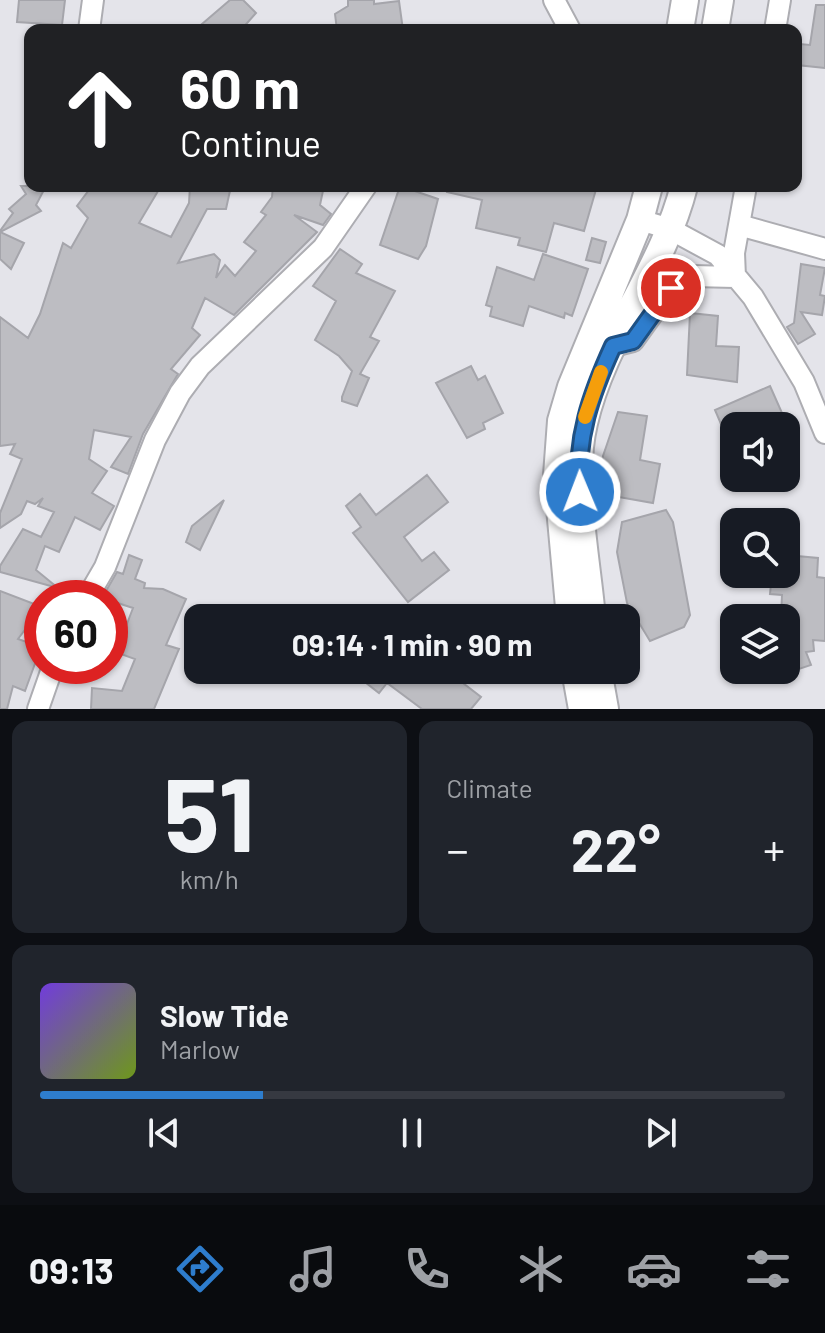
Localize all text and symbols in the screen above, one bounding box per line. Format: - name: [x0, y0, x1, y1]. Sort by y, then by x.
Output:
- text: 60 m: [180, 53, 300, 120]
- icon: ahead: [48, 56, 152, 160]
- text: Continue: [180, 121, 321, 164]
- pin: [637, 254, 705, 322]
- icon: arrive: [649, 266, 693, 310]
- map controls: [720, 412, 800, 684]
- button: sound: [720, 412, 800, 492]
- position arrow: [538, 450, 622, 534]
- button: search: [720, 508, 800, 588]
- speed limit sign: 60: [24, 580, 128, 684]
- button: layers: [720, 604, 800, 684]
- text: 09:14 · 1 min · 90 m: [292, 626, 532, 662]
- text: 51: [163, 748, 255, 873]
- text: Climate: [447, 772, 533, 803]
- text: 22°: [571, 812, 661, 884]
- text: −: [447, 822, 469, 875]
- text: +: [763, 822, 785, 875]
- text: km/h: [180, 863, 239, 894]
- text: Slow Tide: [160, 997, 289, 1033]
- text: Marlow: [160, 1033, 240, 1064]
- icon: previous: [142, 1111, 186, 1155]
- icon: pause: [390, 1111, 434, 1155]
- icon: next: [639, 1111, 683, 1155]
- icon: directions: [172, 1241, 228, 1297]
- icon: music: [285, 1241, 341, 1297]
- icon: phone: [399, 1241, 455, 1297]
- icon: climate: [513, 1241, 569, 1297]
- icon: car: [626, 1241, 682, 1297]
- icon: filters: [740, 1241, 796, 1297]
- text: 09:13: [29, 1248, 114, 1291]

